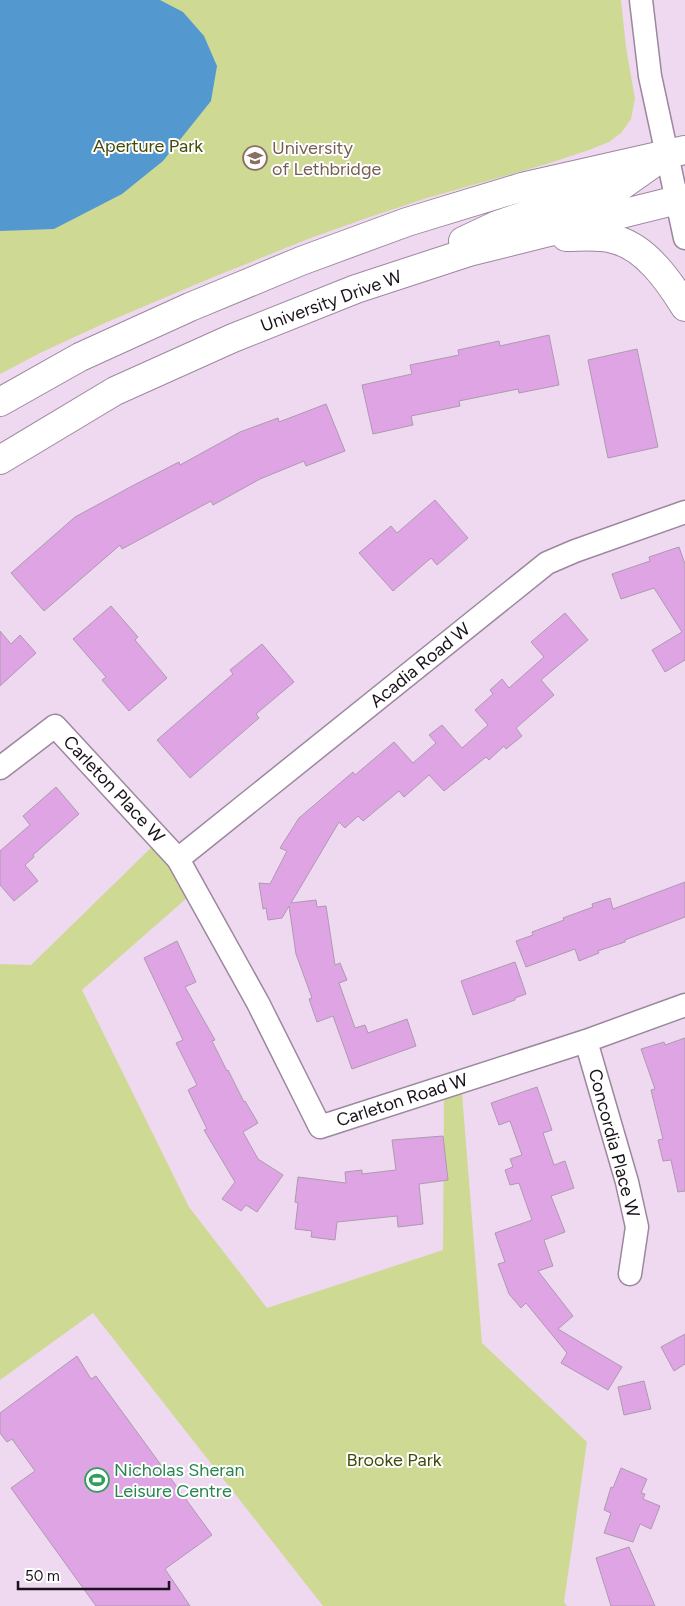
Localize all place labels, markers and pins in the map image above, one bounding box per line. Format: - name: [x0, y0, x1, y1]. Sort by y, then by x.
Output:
- place label: University of Lethbridge: [272, 137, 381, 180]
- school or university icon: University of Lethbridge: [242, 145, 268, 171]
- place label: Nicholas Sheran Leisure Centre: [114, 1459, 245, 1502]
- sports icon: Nicholas Sheran Leisure Centre: [84, 1467, 110, 1493]

